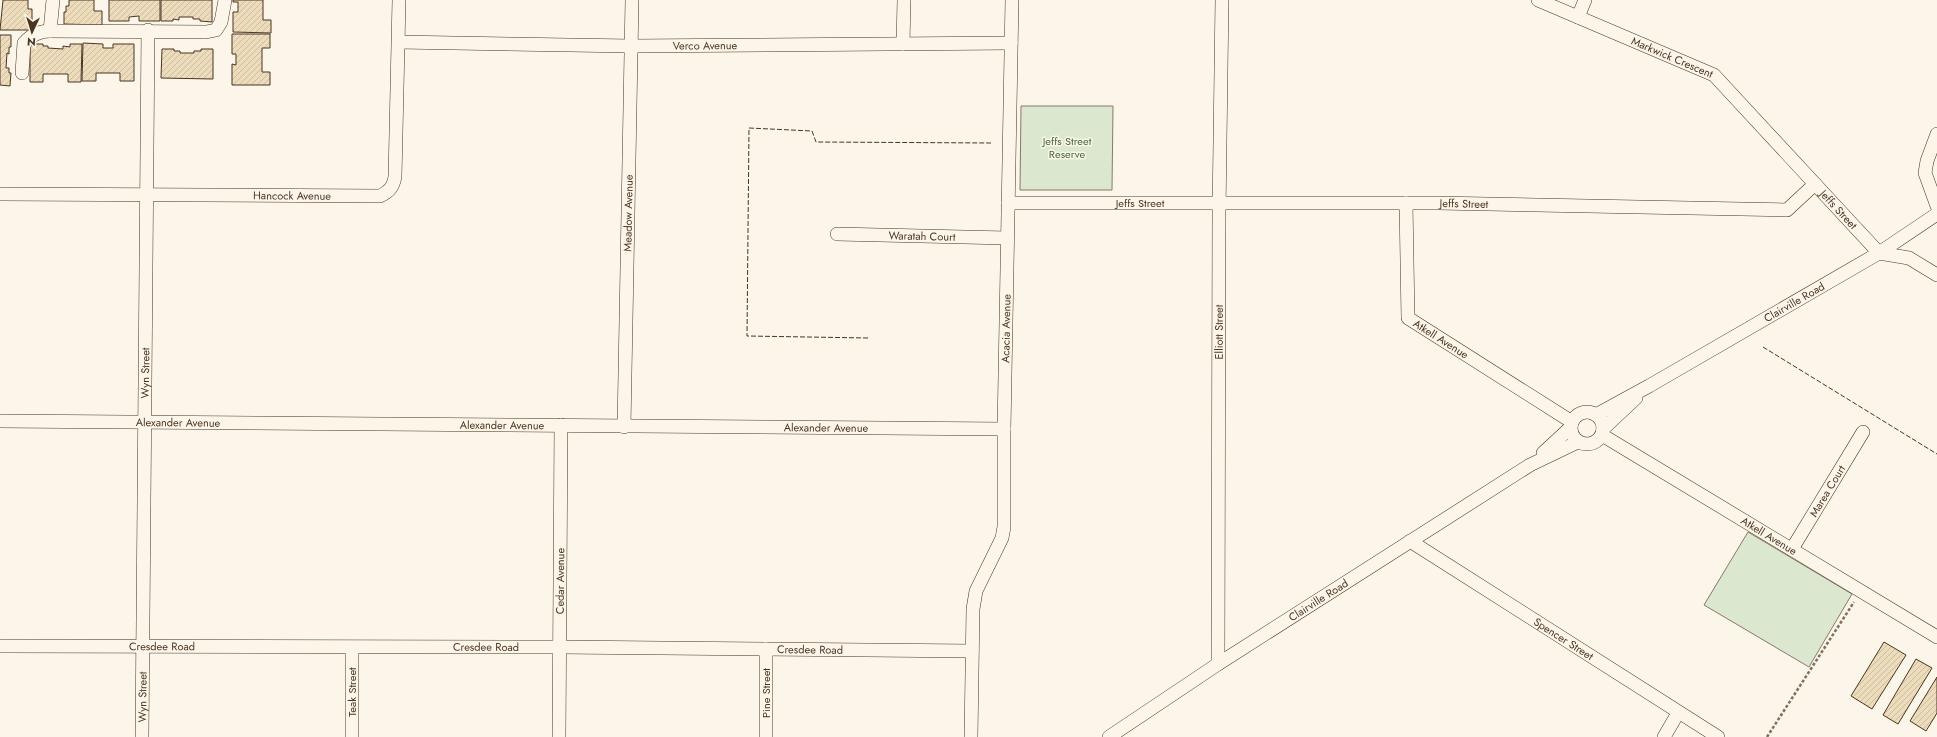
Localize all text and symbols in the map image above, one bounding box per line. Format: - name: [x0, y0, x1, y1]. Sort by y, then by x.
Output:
- north arrow: [12, 12, 52, 52]
- street label: Markwick Crescent: [1629, 33, 1716, 82]
- text: N: [26, 34, 36, 50]
- street label: Verco Avenue: [673, 37, 738, 54]
- park label: Jeffs Street Reserve: [1041, 133, 1092, 162]
- street label: Meadow Avenue: [619, 174, 637, 252]
- street label: Jeffs Street: [1815, 185, 1861, 233]
- street label: Hancock Avenue: [253, 187, 331, 204]
- street label: Jeffs Street: [1114, 195, 1165, 211]
- street label: Jeffs Street: [1438, 195, 1489, 212]
- street label: Waratah Court: [888, 227, 956, 245]
- street label: Clairville Road: [1761, 278, 1827, 326]
- street label: Acacia Avenue: [997, 294, 1015, 363]
- street label: Elliott Street: [1211, 304, 1227, 359]
- street label: Atkell Avenue: [1410, 315, 1472, 363]
- street label: Wyn Street: [137, 347, 153, 399]
- street label: Alexander Avenue: [136, 414, 221, 431]
- street label: Alexander Avenue: [460, 417, 545, 433]
- street label: Alexander Avenue: [784, 419, 869, 436]
- street label: Marea Court: [1805, 462, 1849, 520]
- street label: Atkell Avenue: [1738, 513, 1800, 559]
- street label: Cedar Avenue: [552, 548, 568, 614]
- street label: Clairville Road: [1285, 575, 1351, 625]
- street label: Spencer Street: [1531, 614, 1597, 664]
- street label: Cresdee Road: [129, 638, 195, 654]
- street label: Cresdee Road: [453, 639, 519, 655]
- street label: Cresdee Road: [777, 641, 843, 658]
- street label: Teak Street: [344, 667, 360, 717]
- street label: Pine Street: [758, 668, 774, 718]
- street label: Wyn Street: [134, 671, 151, 723]

